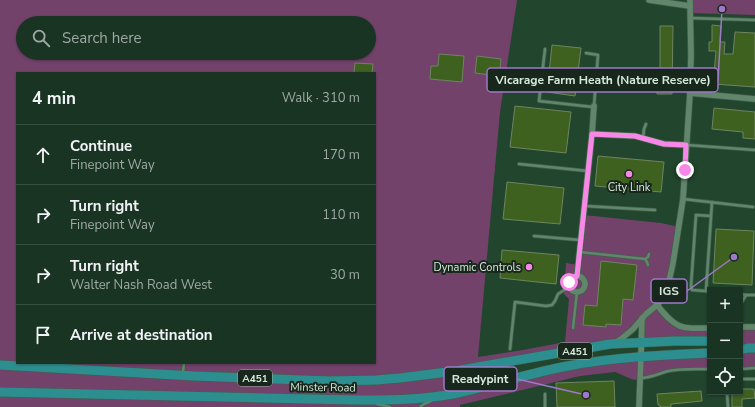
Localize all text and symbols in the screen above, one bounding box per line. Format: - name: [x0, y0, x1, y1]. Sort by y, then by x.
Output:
- search box: [16, 16, 376, 60]
- icon: search: [30, 27, 52, 49]
- text: Search here: [62, 28, 142, 48]
- callout: Vicarage Farm Heath (Nature Reserve): [487, 68, 718, 92]
- text: Vicarage Farm Heath (Nature Reserve): [494, 72, 711, 88]
- text: 4 min: [32, 87, 76, 110]
- text: Walk · 310 m: [282, 89, 360, 107]
- text: Continue: [70, 136, 132, 156]
- icon: ahead: [32, 144, 54, 166]
- text: 170 m: [322, 146, 360, 164]
- text: Finepoint Way: [70, 156, 155, 174]
- route end: [676, 161, 694, 179]
- marker: City Link: [624, 169, 634, 179]
- place label: City Link: [608, 180, 651, 195]
- text: Turn right: [70, 196, 139, 216]
- icon: right: [32, 204, 54, 226]
- text: 110 m: [322, 206, 360, 224]
- text: Finepoint Way: [70, 216, 155, 234]
- text: Turn right: [70, 256, 139, 276]
- place label: Dynamic Controls: [434, 260, 521, 275]
- marker: Dynamic Controls: [524, 262, 534, 272]
- icon: right: [32, 264, 54, 286]
- text: 30 m: [330, 266, 360, 284]
- route start: [560, 273, 578, 291]
- text: Walter Nash Road West: [70, 276, 212, 294]
- callout: IGS: [651, 279, 687, 303]
- text: IGS: [659, 283, 679, 299]
- map controls: [707, 287, 743, 395]
- button: +: [707, 287, 743, 323]
- button: −: [707, 323, 743, 359]
- icon: arrive: [32, 324, 54, 346]
- text: Arrive at destination: [70, 325, 213, 345]
- road number: A451: [558, 343, 592, 359]
- button: locate: [707, 359, 743, 395]
- callout: Readypint: [444, 367, 517, 391]
- road number: A451: [238, 370, 272, 386]
- text: Readypint: [452, 371, 509, 387]
- street label: Minster Road: [290, 379, 356, 396]

